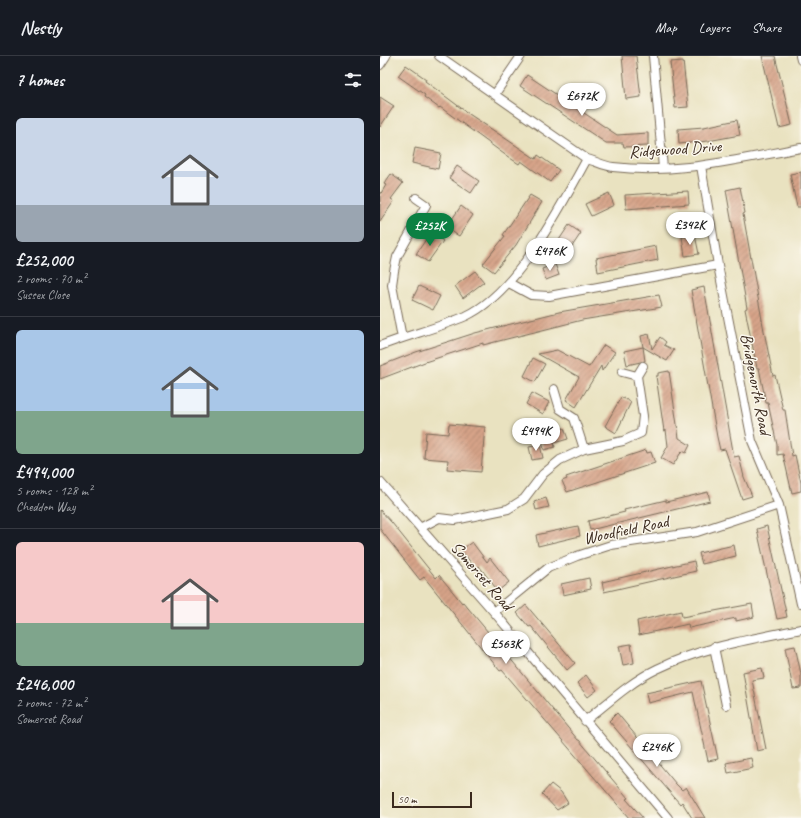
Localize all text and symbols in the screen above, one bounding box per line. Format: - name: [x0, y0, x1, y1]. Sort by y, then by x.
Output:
- text: Nestly: [20, 16, 61, 40]
- text: Map: [655, 19, 677, 36]
- text: Layers: [699, 19, 730, 36]
- text: Share: [752, 19, 781, 36]
- icon: filters: [342, 69, 364, 91]
- text: 7 homes: [16, 70, 64, 91]
- pin: £672K: [554, 83, 610, 117]
- text: £672K: [567, 88, 597, 104]
- street label: Ridgewood Drive: [628, 135, 723, 163]
- icon: home: [154, 144, 226, 216]
- pin: £342K: [662, 212, 718, 246]
- pin: £252K: [402, 213, 458, 247]
- text: £342K: [675, 217, 705, 233]
- text: £252K: [415, 218, 445, 234]
- pin: £476K: [522, 238, 578, 272]
- text: £476K: [535, 243, 565, 259]
- text: £252,000: [16, 250, 73, 271]
- text: 2 rooms · 70 m²: [16, 271, 86, 287]
- text: Sussex Close: [16, 287, 69, 303]
- street label: Bridgenorth Road: [736, 332, 777, 439]
- icon: home: [154, 356, 226, 428]
- pin: £494K: [508, 418, 564, 452]
- text: £494K: [521, 423, 551, 439]
- text: £494,000: [16, 462, 73, 483]
- text: 5 rooms · 128 m²: [16, 483, 92, 499]
- text: Cheddon Way: [16, 499, 75, 515]
- street label: Woodfield Road: [582, 510, 673, 549]
- street label: Somerset Road: [446, 537, 520, 617]
- icon: home: [154, 568, 226, 640]
- pin: £563K: [478, 631, 534, 665]
- text: £563K: [491, 636, 521, 652]
- text: £246,000: [16, 674, 73, 695]
- text: 2 rooms · 72 m²: [16, 695, 86, 711]
- text: Somerset Road: [16, 711, 81, 727]
- pin: £246K: [629, 734, 685, 768]
- text: £246K: [642, 739, 672, 755]
- scale bar: [392, 790, 472, 809]
- text: 50 m: [398, 792, 417, 806]

